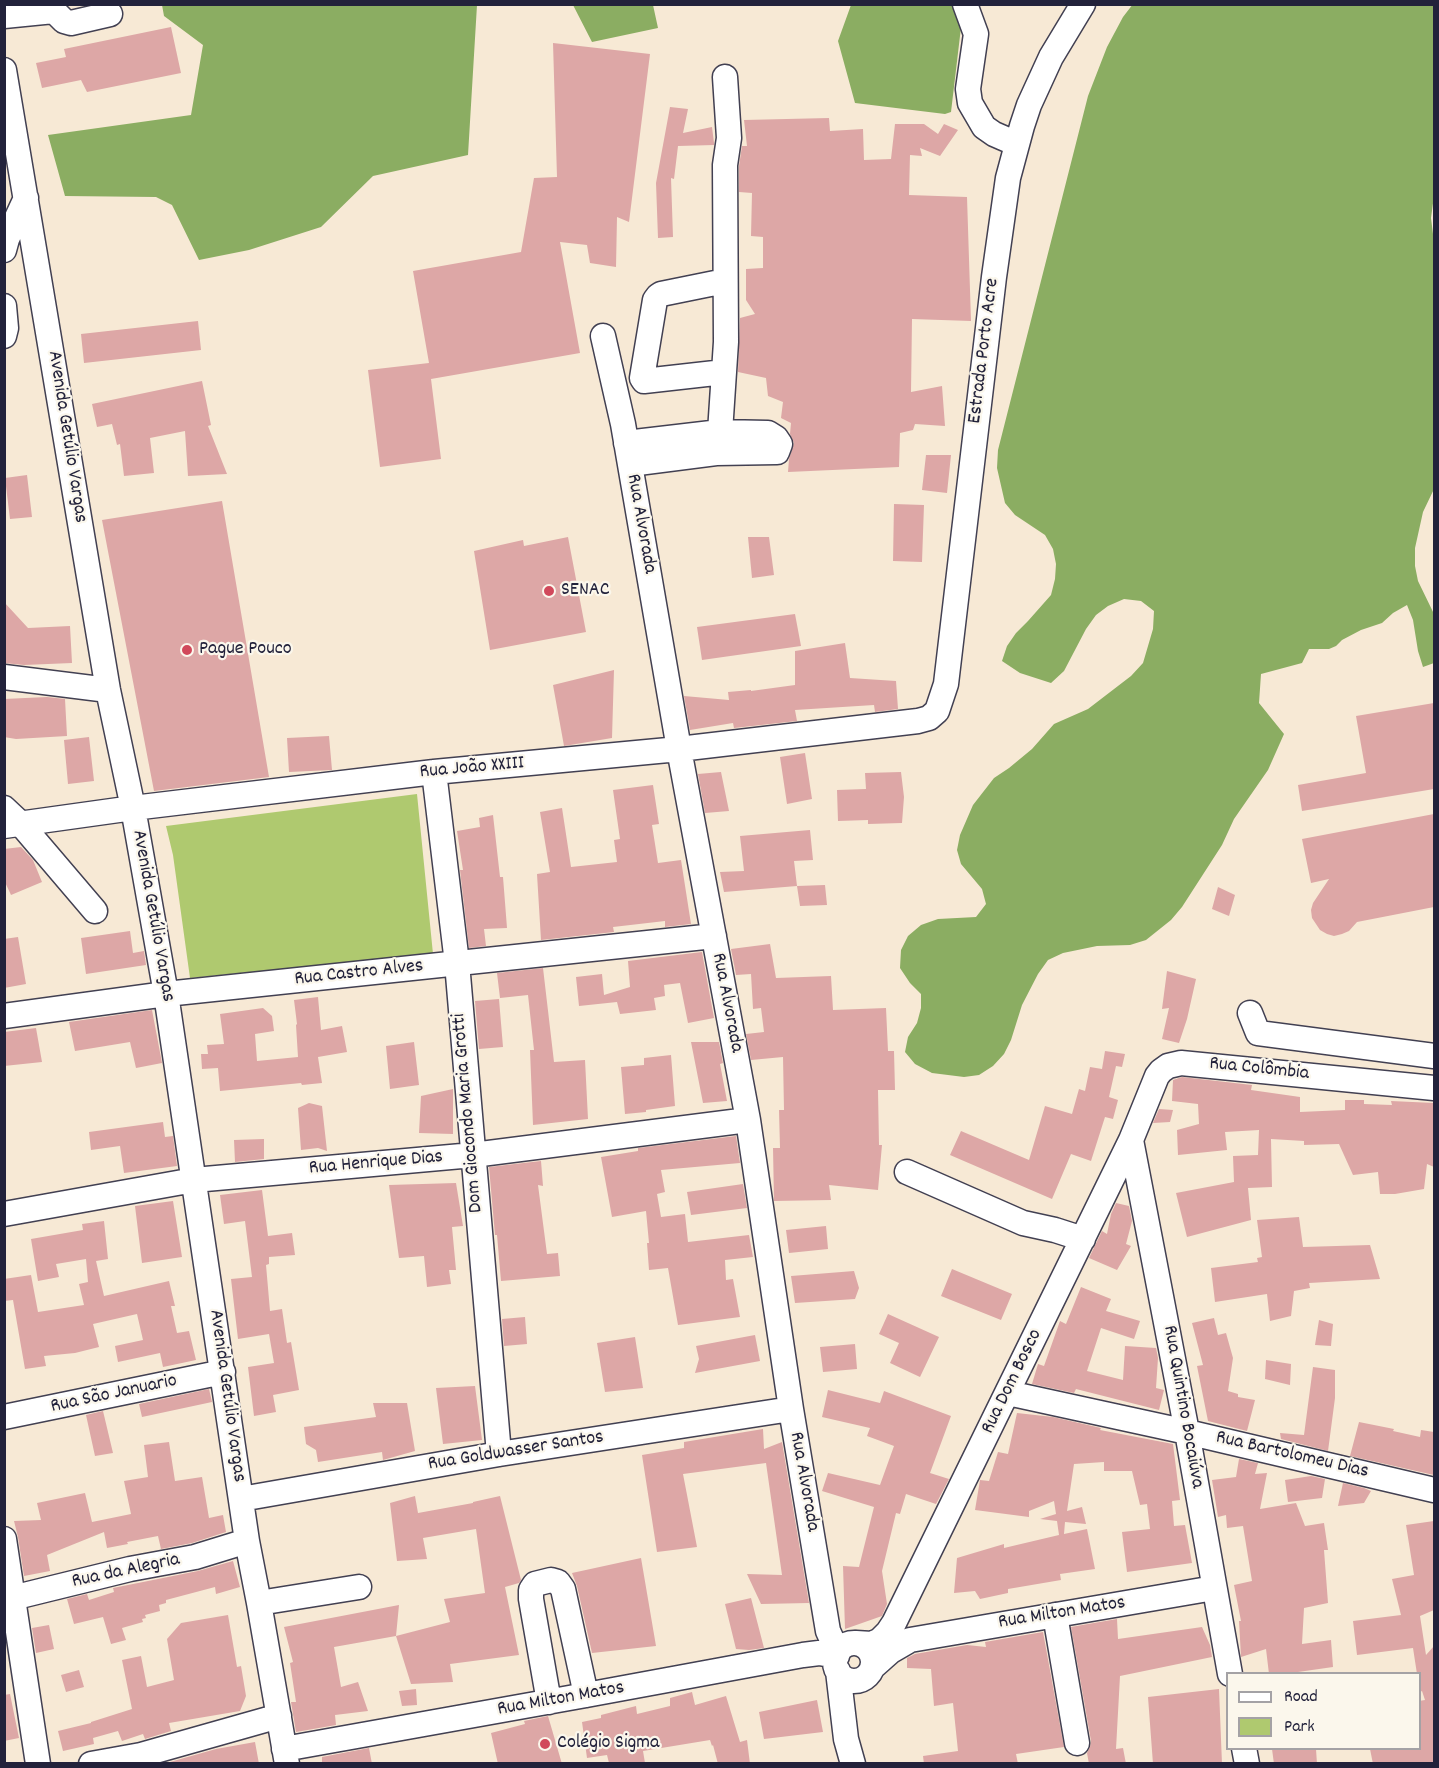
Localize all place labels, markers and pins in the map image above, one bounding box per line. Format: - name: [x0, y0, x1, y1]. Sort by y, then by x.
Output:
- place label: SENAC: [561, 579, 610, 603]
- marker: SENAC: [542, 584, 556, 598]
- place label: Pague Pouco: [199, 638, 292, 662]
- marker: Pague Pouco: [180, 643, 194, 657]
- place label: Colégio Sigma: [557, 1732, 659, 1756]
- marker: Colégio Sigma: [538, 1737, 552, 1751]

